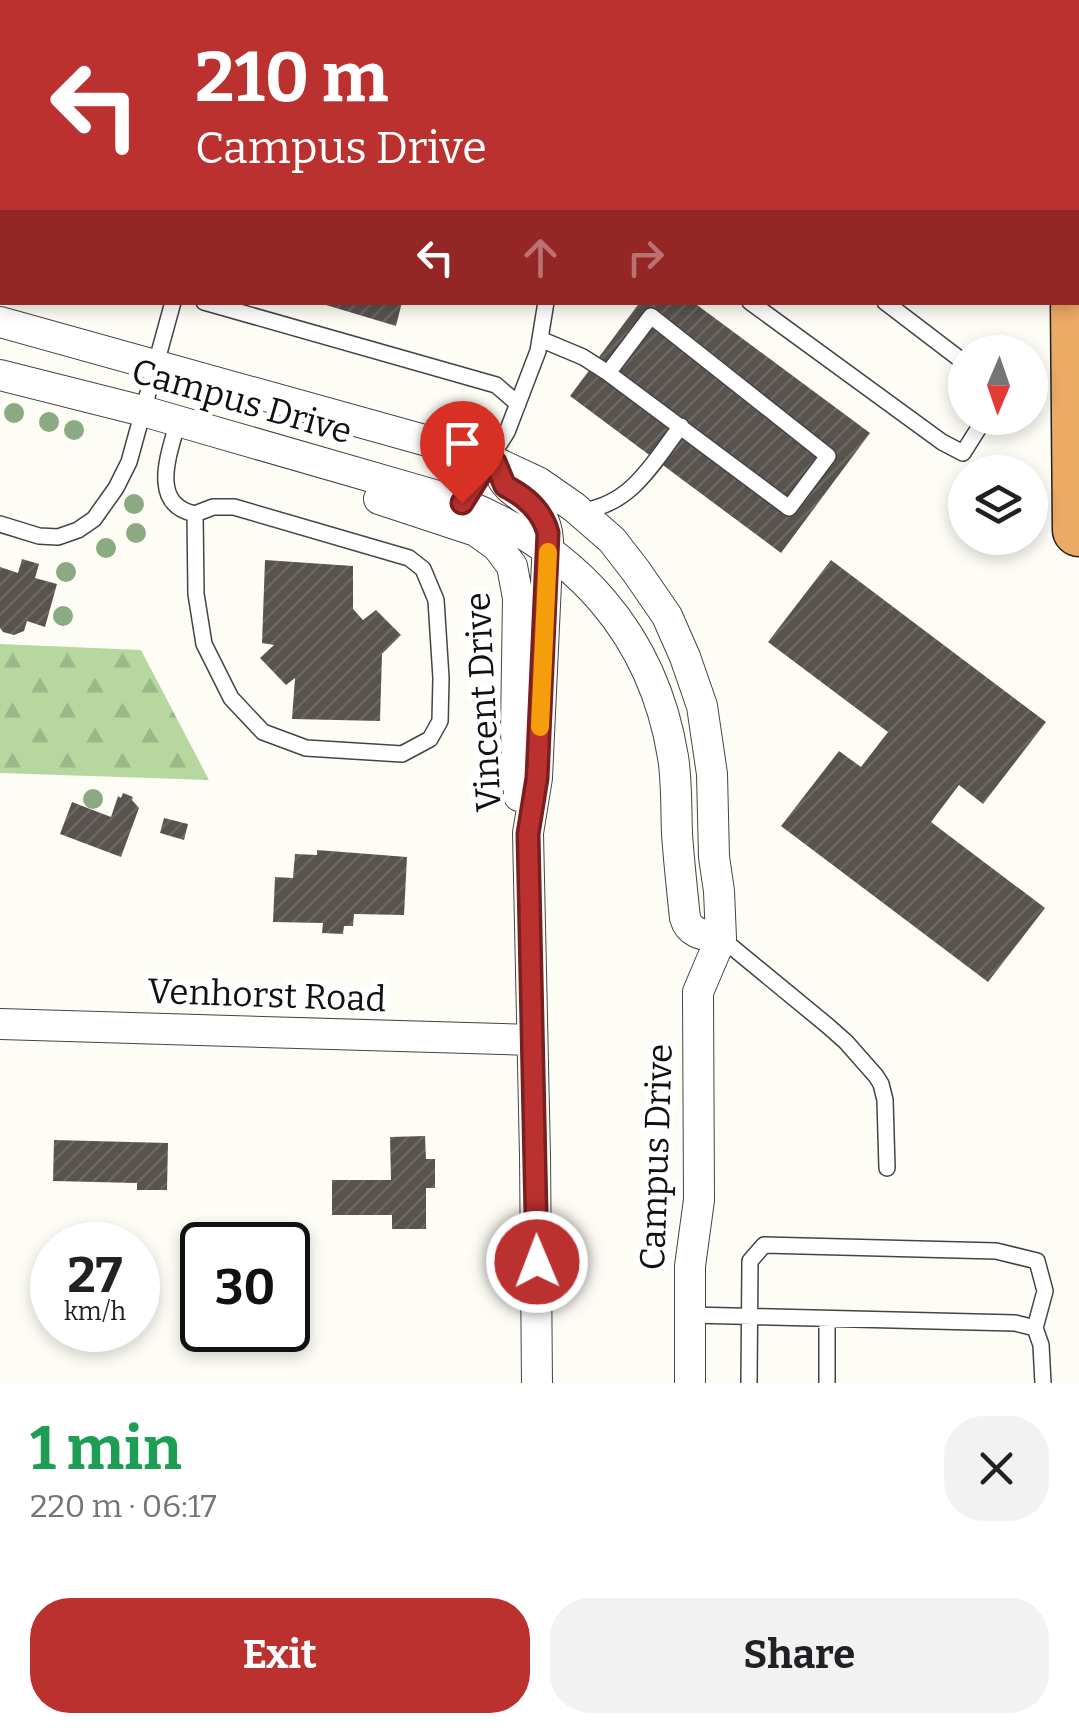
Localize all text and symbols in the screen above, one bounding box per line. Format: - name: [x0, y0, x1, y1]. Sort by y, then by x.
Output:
- text: 210 m: [195, 36, 388, 120]
- icon: left: [30, 40, 160, 170]
- text: Campus Drive: [195, 121, 487, 175]
- icon: left: [408, 230, 463, 285]
- icon: ahead: [513, 230, 568, 285]
- icon: right: [618, 230, 673, 285]
- north arrow: [948, 335, 1048, 435]
- map controls: [948, 335, 1048, 555]
- street label: Campus Drive: [127, 350, 357, 452]
- pin: [420, 401, 505, 504]
- icon: arrive: [435, 416, 490, 471]
- button: layers: [948, 455, 1048, 555]
- street label: Vincent Drive: [456, 591, 510, 813]
- street label: Venhorst Road: [147, 970, 387, 1020]
- street label: Campus Drive: [631, 1043, 681, 1271]
- position arrow: [485, 1210, 589, 1314]
- speed limit sign: 30: [180, 1222, 310, 1352]
- text: 27: [68, 1245, 122, 1305]
- text: km/h: [64, 1297, 126, 1327]
- text: 1 min: [30, 1413, 182, 1485]
- button: close: [944, 1416, 1049, 1521]
- text: 220 m · 06:17: [30, 1487, 217, 1525]
- button: Exit: [30, 1598, 530, 1713]
- button: Share: [550, 1598, 1049, 1713]

